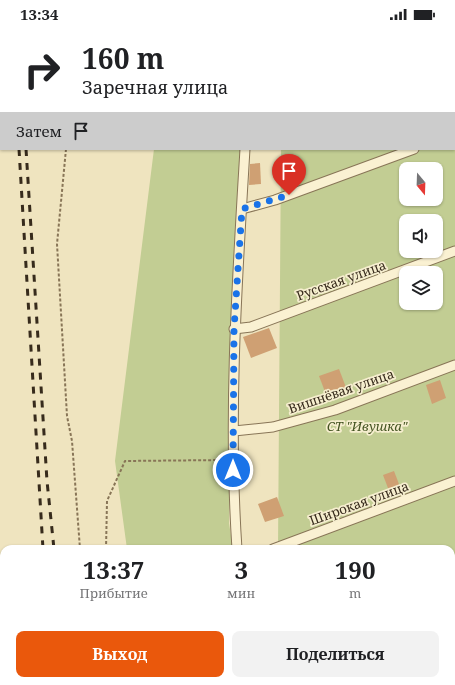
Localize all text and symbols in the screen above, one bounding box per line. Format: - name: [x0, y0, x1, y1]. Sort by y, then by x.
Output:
- text: 13:34: [20, 4, 58, 24]
- text: 160 m: [82, 39, 164, 77]
- icon: right: [16, 44, 68, 96]
- text: Заречная улица: [82, 75, 228, 99]
- icon: arrive: [70, 120, 92, 142]
- text: Затем: [16, 121, 62, 141]
- pin: [272, 154, 306, 195]
- icon: arrive: [278, 160, 300, 182]
- north arrow: [399, 162, 443, 206]
- map controls: [399, 162, 443, 310]
- button: sound: [399, 214, 443, 258]
- street label: Русская улица: [294, 255, 388, 305]
- button: layers: [399, 266, 443, 310]
- street label: Вишнёвая улица: [286, 364, 396, 418]
- park label: СТ "Ивушка": [327, 417, 408, 435]
- position arrow: [212, 449, 254, 491]
- street label: Широкая улица: [307, 477, 411, 529]
- text: 13:37: [83, 553, 144, 586]
- text: 3: [234, 553, 248, 586]
- text: 190: [335, 553, 376, 586]
- text: Прибытие: [79, 584, 148, 602]
- text: мин: [227, 584, 255, 602]
- text: m: [349, 584, 361, 602]
- button: Выход: [16, 631, 224, 677]
- button: Поделиться: [232, 631, 439, 677]

